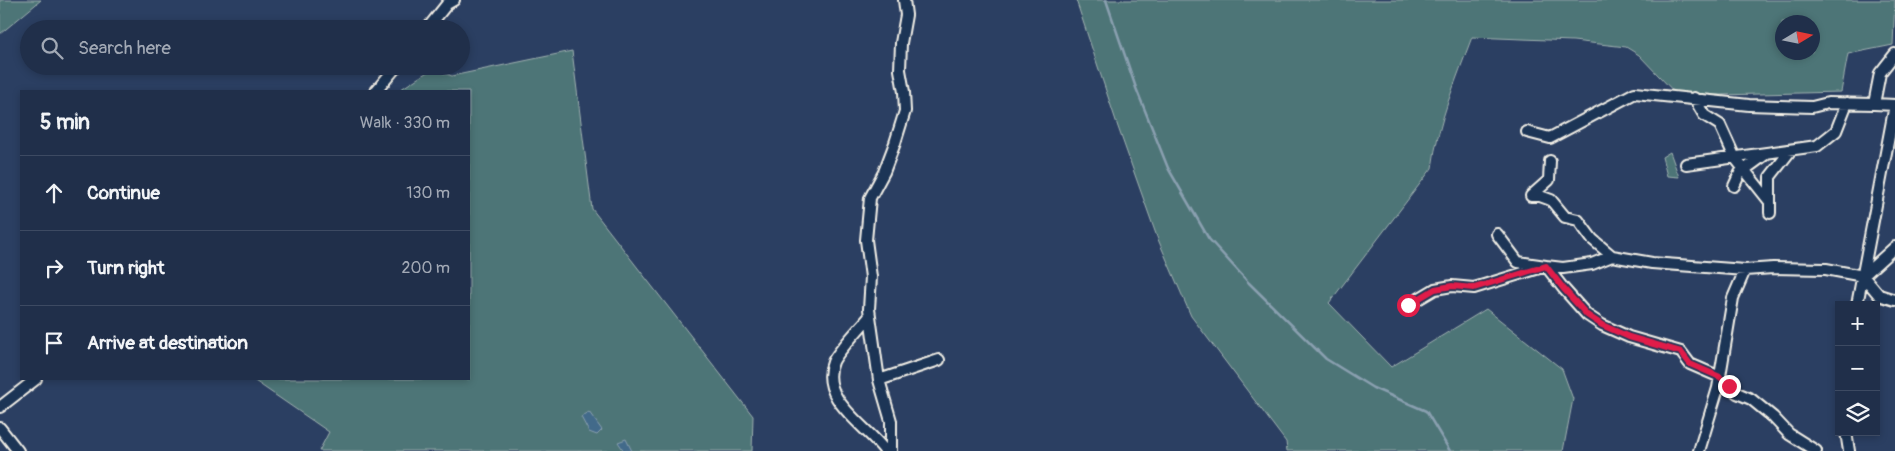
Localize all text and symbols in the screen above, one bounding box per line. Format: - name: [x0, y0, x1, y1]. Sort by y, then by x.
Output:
- north arrow: [1775, 15, 1820, 60]
- search box: [20, 20, 470, 75]
- icon: search: [38, 34, 66, 62]
- text: Search here: [78, 36, 171, 60]
- text: 5 min: [40, 109, 90, 136]
- text: Walk · 330 m: [360, 113, 450, 133]
- icon: ahead: [40, 179, 68, 207]
- text: Continue: [87, 181, 160, 205]
- text: 130 m: [406, 183, 450, 203]
- icon: right: [40, 254, 68, 282]
- text: Turn right: [87, 256, 165, 280]
- text: 200 m: [402, 258, 450, 278]
- route start: [1397, 294, 1420, 317]
- map controls: [1835, 301, 1880, 436]
- button: +: [1835, 301, 1880, 346]
- icon: arrive: [40, 329, 68, 357]
- text: Arrive at destination: [87, 331, 248, 355]
- button: −: [1835, 346, 1880, 391]
- route end: [1718, 375, 1741, 398]
- button: layers: [1835, 391, 1880, 436]

